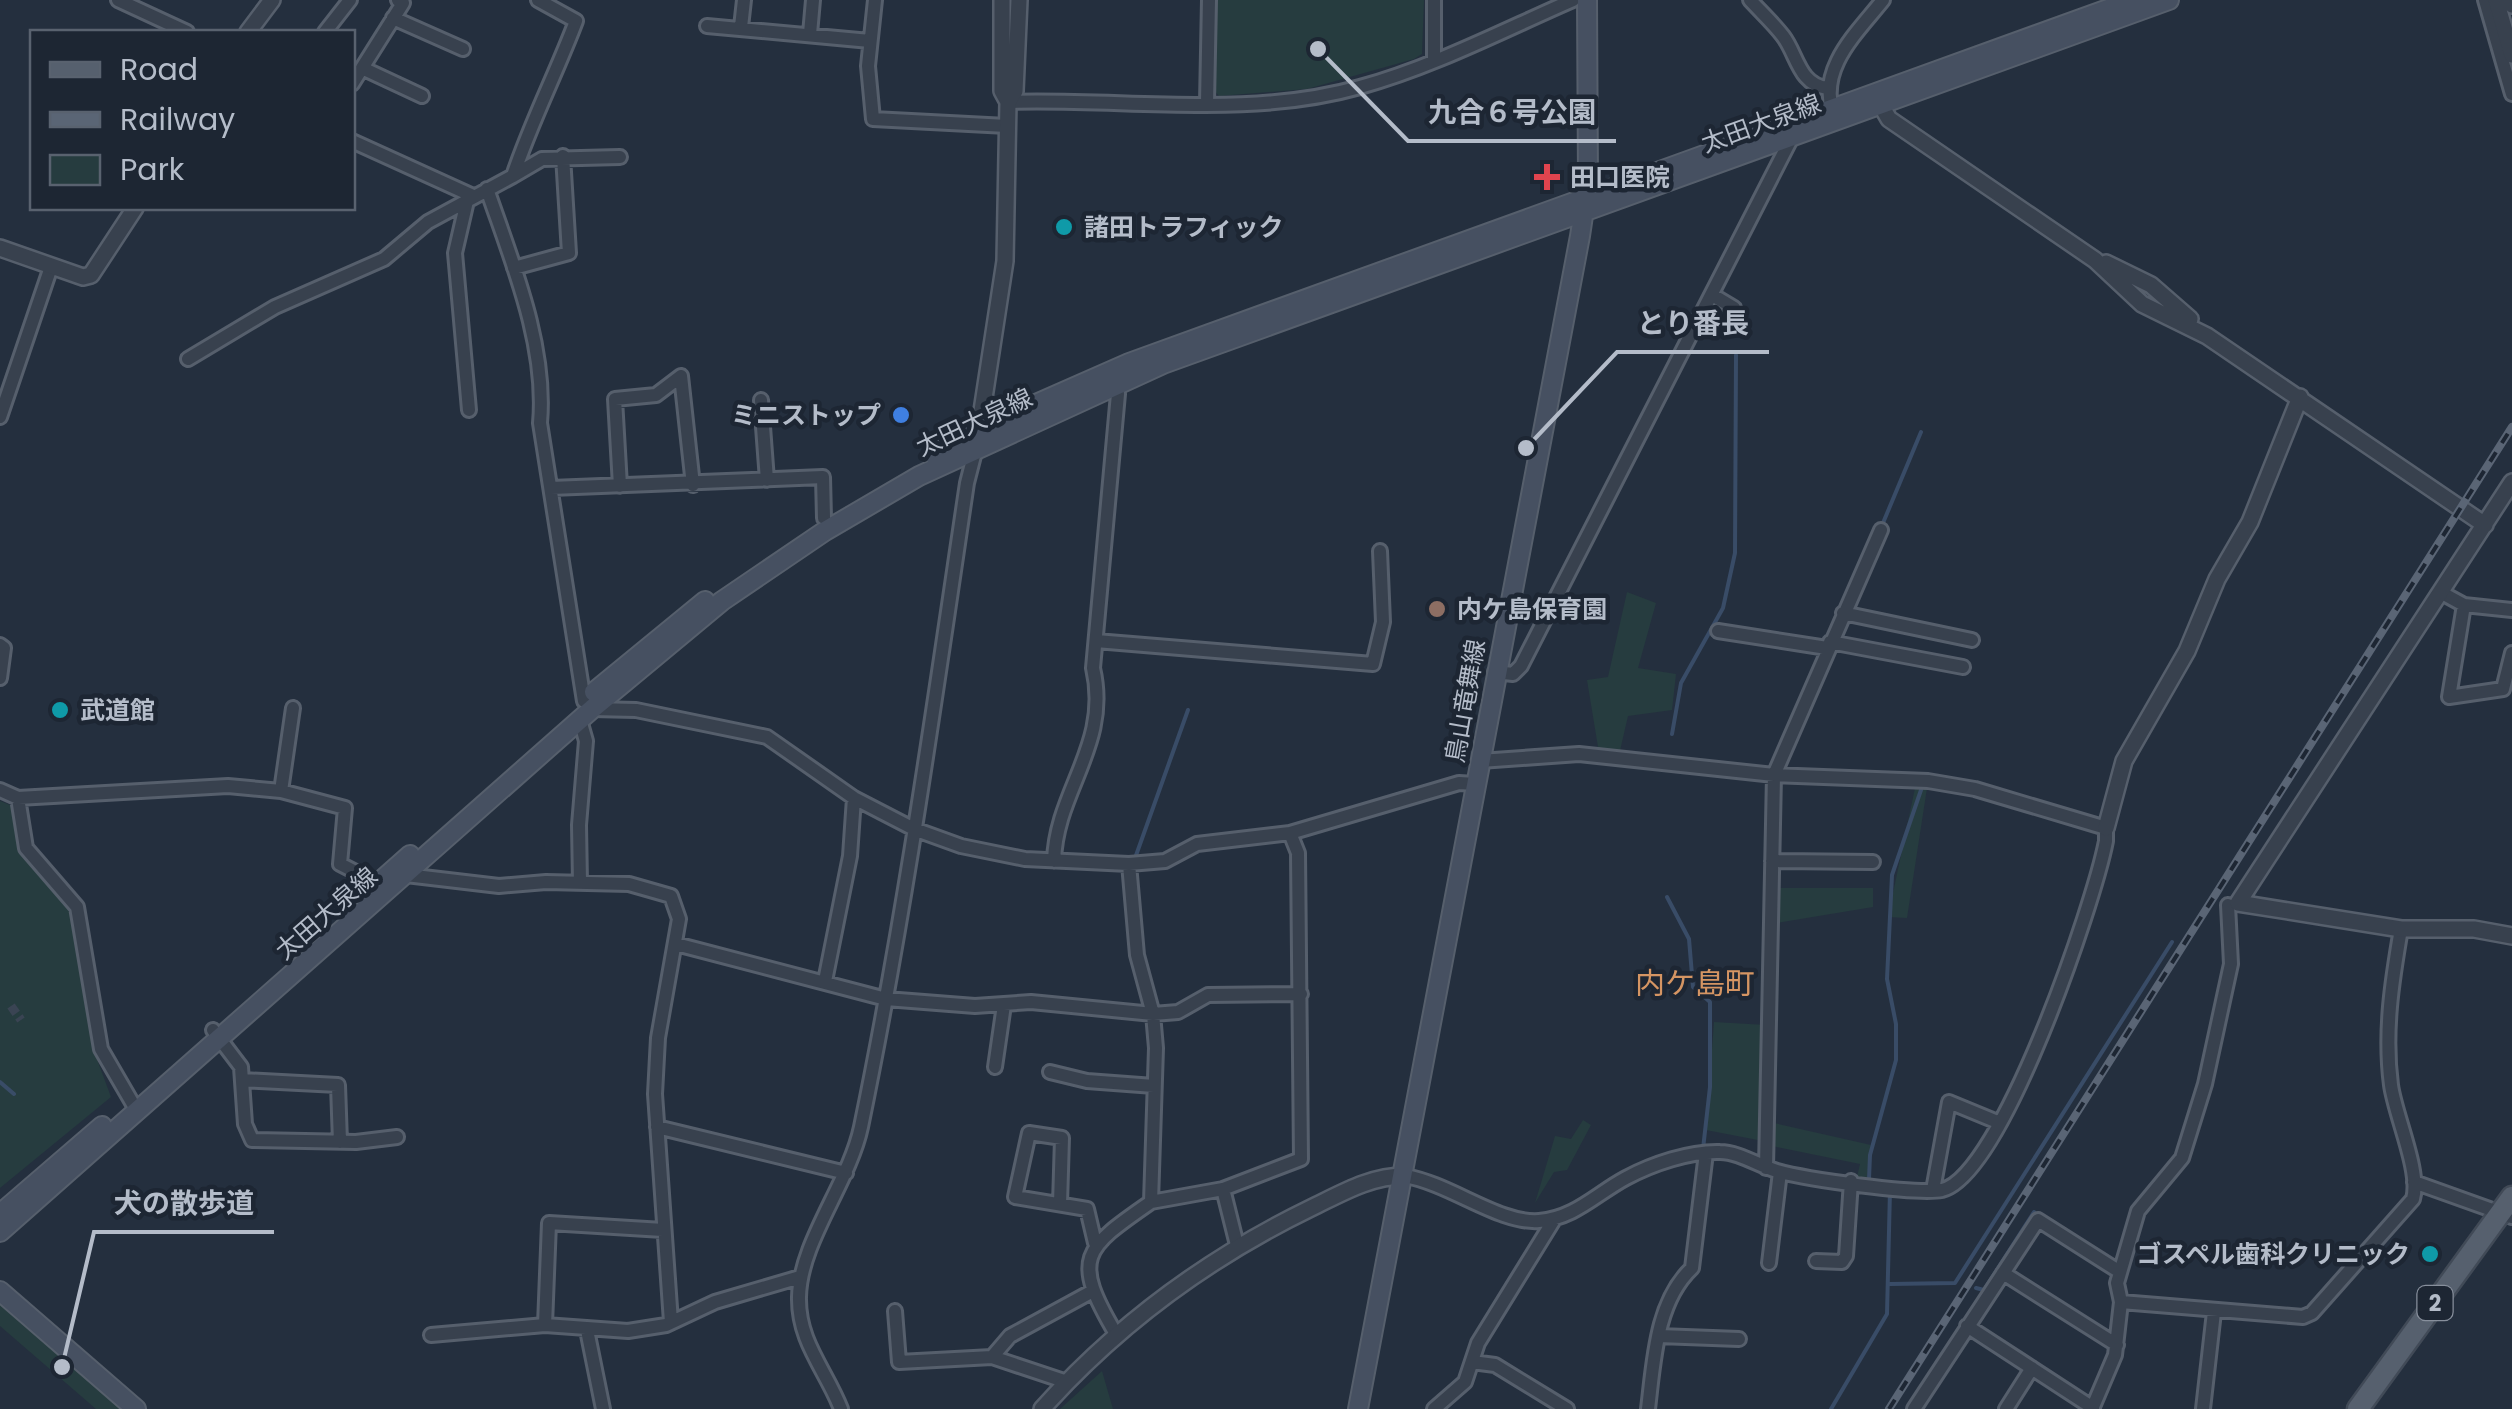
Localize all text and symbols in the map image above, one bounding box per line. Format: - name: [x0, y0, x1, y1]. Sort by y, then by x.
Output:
- legend: [30, 30, 355, 210]
- text: Road: [120, 48, 198, 91]
- callout: 九合６号公園: [1408, 83, 1616, 141]
- street label: 太田大泉線: [1696, 86, 1826, 161]
- text: 九合６号公園: [1428, 93, 1596, 132]
- text: Railway: [120, 98, 235, 141]
- text: Park: [120, 148, 185, 191]
- place label: 田口医院: [1570, 160, 1670, 195]
- marker: 田口医院: [1534, 164, 1560, 190]
- place label: 諸田トラフィック: [1084, 210, 1284, 245]
- marker: 諸田トラフィック: [1053, 216, 1075, 238]
- callout: とり番長: [1617, 294, 1769, 352]
- text: とり番長: [1637, 304, 1749, 343]
- street label: 太田大泉線: [910, 380, 1038, 465]
- place label: ミニストップ: [731, 398, 881, 433]
- marker: ミニストップ: [890, 404, 912, 426]
- place label: 内ケ島保育園: [1457, 592, 1607, 627]
- marker: 内ケ島保育園: [1426, 598, 1448, 620]
- street label: 鳥山竜舞線: [1437, 636, 1494, 766]
- place label: 武道館: [80, 693, 155, 728]
- marker: 武道館: [49, 699, 71, 721]
- street label: 太田大泉線: [268, 859, 385, 968]
- district label: 内ケ島町: [1635, 962, 1755, 1005]
- callout: 犬の散歩道: [94, 1174, 274, 1232]
- text: 犬の散歩道: [114, 1184, 254, 1223]
- place label: ゴスペル歯科クリニック: [2136, 1237, 2410, 1272]
- marker: ゴスペル歯科クリニック: [2419, 1243, 2441, 1265]
- road number: 2: [2418, 1286, 2452, 1320]

